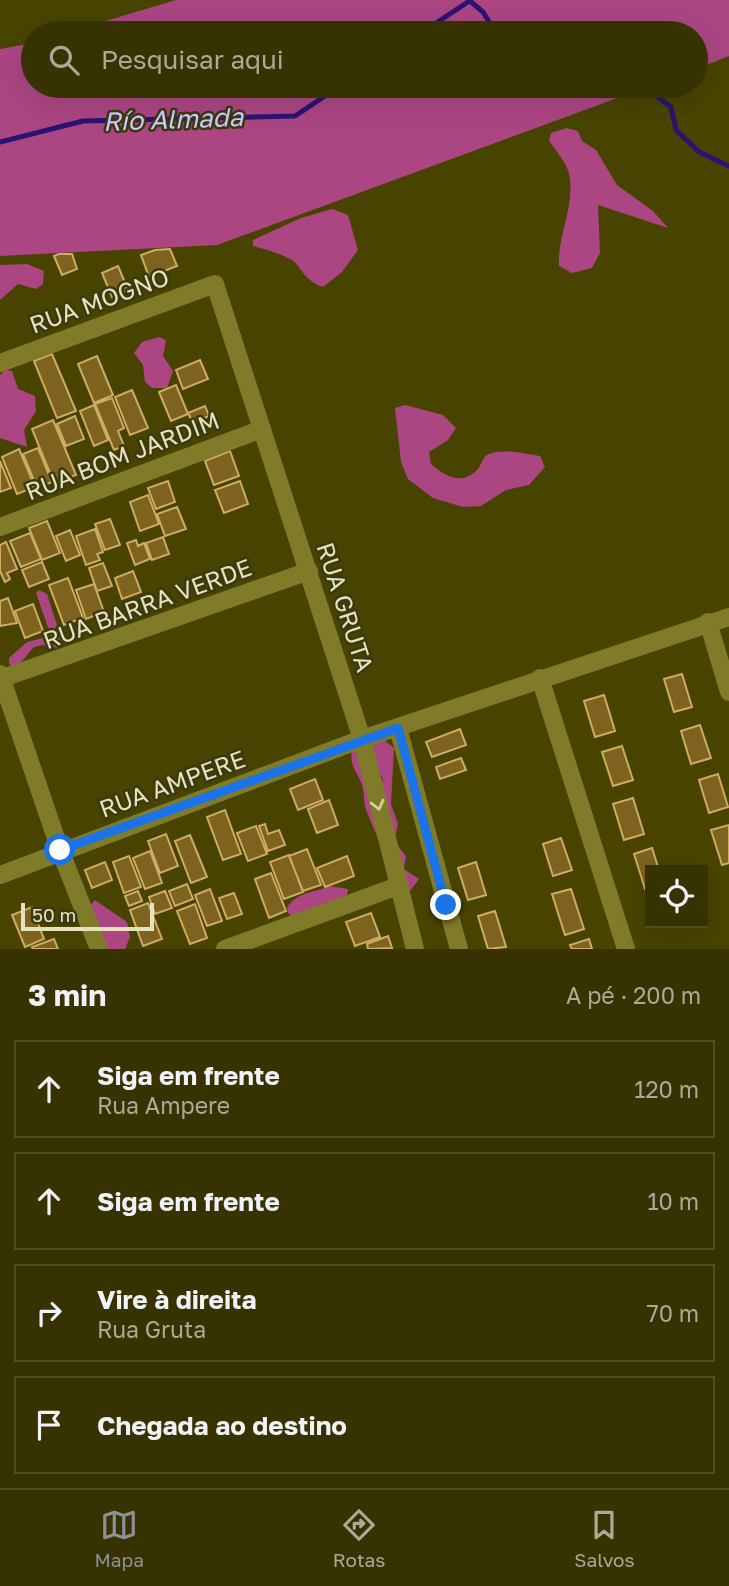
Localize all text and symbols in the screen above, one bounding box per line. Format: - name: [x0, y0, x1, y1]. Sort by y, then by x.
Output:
- search box: [21, 21, 708, 98]
- icon: search: [45, 41, 83, 79]
- text: Pesquisar aqui: [101, 44, 284, 75]
- water label: Río Almada: [102, 101, 245, 137]
- street label: RUA MOGNO: [25, 261, 173, 339]
- street label: RUA BOM JARDIM: [21, 405, 223, 505]
- street label: RUA GRUTA: [311, 539, 381, 675]
- street label: RUA BARRA VERDE: [39, 552, 255, 654]
- street label: RUA AMPERE: [95, 743, 249, 823]
- one-way arrow: [370, 799, 384, 811]
- route start: [44, 834, 75, 865]
- map controls: [645, 865, 708, 928]
- button: locate: [645, 865, 708, 928]
- route end: [430, 889, 461, 920]
- scale bar: [21, 900, 154, 932]
- text: 50 m: [32, 903, 76, 926]
- text: 3 min: [28, 977, 106, 1013]
- text: A pé · 200 m: [566, 981, 701, 1009]
- text: Siga em frente: [97, 1060, 280, 1091]
- icon: ahead: [30, 1070, 68, 1108]
- text: 120 m: [634, 1075, 699, 1103]
- text: Rua Ampere: [97, 1091, 230, 1119]
- icon: ahead: [30, 1182, 68, 1220]
- text: Siga em frente: [97, 1186, 280, 1217]
- text: 10 m: [647, 1187, 699, 1215]
- text: Vire à direita: [97, 1284, 257, 1315]
- icon: right: [30, 1294, 68, 1332]
- text: 70 m: [646, 1299, 699, 1327]
- text: Rua Gruta: [97, 1315, 206, 1343]
- icon: arrive: [30, 1406, 68, 1444]
- text: Chegada ao destino: [97, 1410, 347, 1441]
- tab: Mapa: [94, 1506, 144, 1571]
- tab: Rotas: [333, 1506, 385, 1571]
- tab: Salvos: [574, 1506, 635, 1571]

